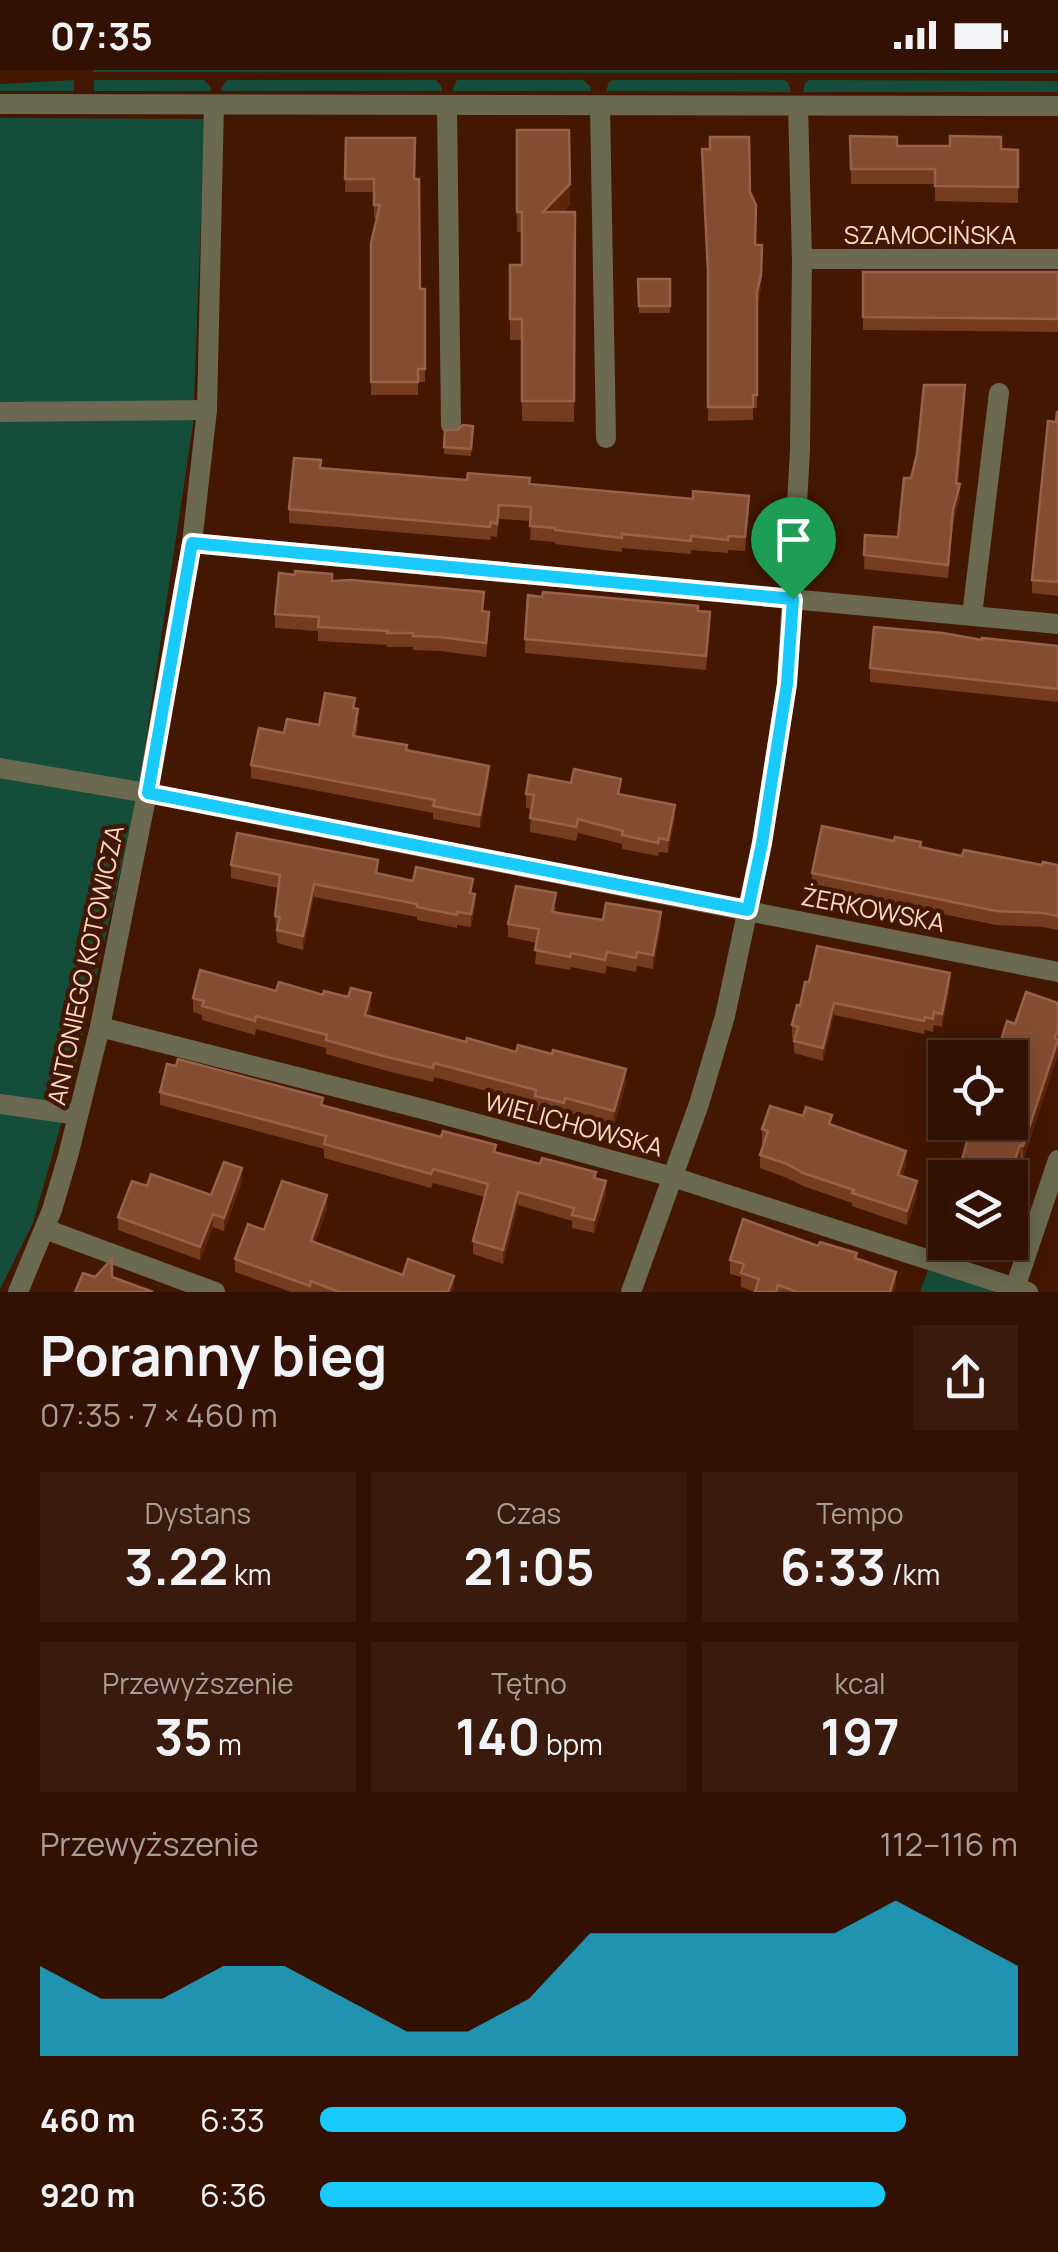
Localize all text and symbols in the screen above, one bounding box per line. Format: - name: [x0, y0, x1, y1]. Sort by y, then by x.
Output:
- text: 07:35: [50, 9, 153, 61]
- street label: SZAMOCIŃSKA: [844, 217, 1016, 252]
- pin: [751, 497, 836, 600]
- icon: arrive: [766, 512, 821, 567]
- street label: ANTONIEGO KOTOWICZA: [38, 822, 132, 1108]
- street label: ŻERKOWSKA: [798, 878, 948, 940]
- map controls: [928, 1040, 1028, 1260]
- button: locate: [928, 1040, 1028, 1140]
- street label: WIELICHOWSKA: [481, 1083, 667, 1165]
- button: layers: [928, 1160, 1028, 1260]
- text: Poranny bieg: [40, 1317, 387, 1393]
- button: share: [913, 1325, 1018, 1430]
- text: 07:35 · 7 × 460 m: [40, 1393, 278, 1437]
- text: Dystans: [145, 1494, 251, 1532]
- text: Czas: [497, 1494, 561, 1532]
- text: Tempo: [816, 1494, 904, 1532]
- text: 3.22: [124, 1532, 228, 1600]
- text: 21:05: [463, 1532, 595, 1600]
- text: 6:33: [780, 1532, 886, 1600]
- text: km: [228, 1555, 272, 1593]
- text: /km: [886, 1555, 940, 1593]
- text: Przewyższenie: [102, 1664, 294, 1702]
- text: Tętno: [491, 1664, 567, 1702]
- text: kcal: [834, 1664, 886, 1702]
- text: 35: [154, 1702, 213, 1770]
- text: 140: [455, 1702, 540, 1770]
- text: 197: [820, 1702, 900, 1770]
- text: m: [213, 1725, 242, 1763]
- text: bpm: [540, 1725, 603, 1763]
- text: Przewyższenie: [40, 1822, 259, 1866]
- text: 112–116 m: [880, 1822, 1018, 1866]
- text: 460 m: [40, 2098, 136, 2142]
- text: 6:33: [200, 2098, 265, 2142]
- text: 920 m: [40, 2173, 135, 2217]
- text: 6:36: [200, 2173, 267, 2217]

